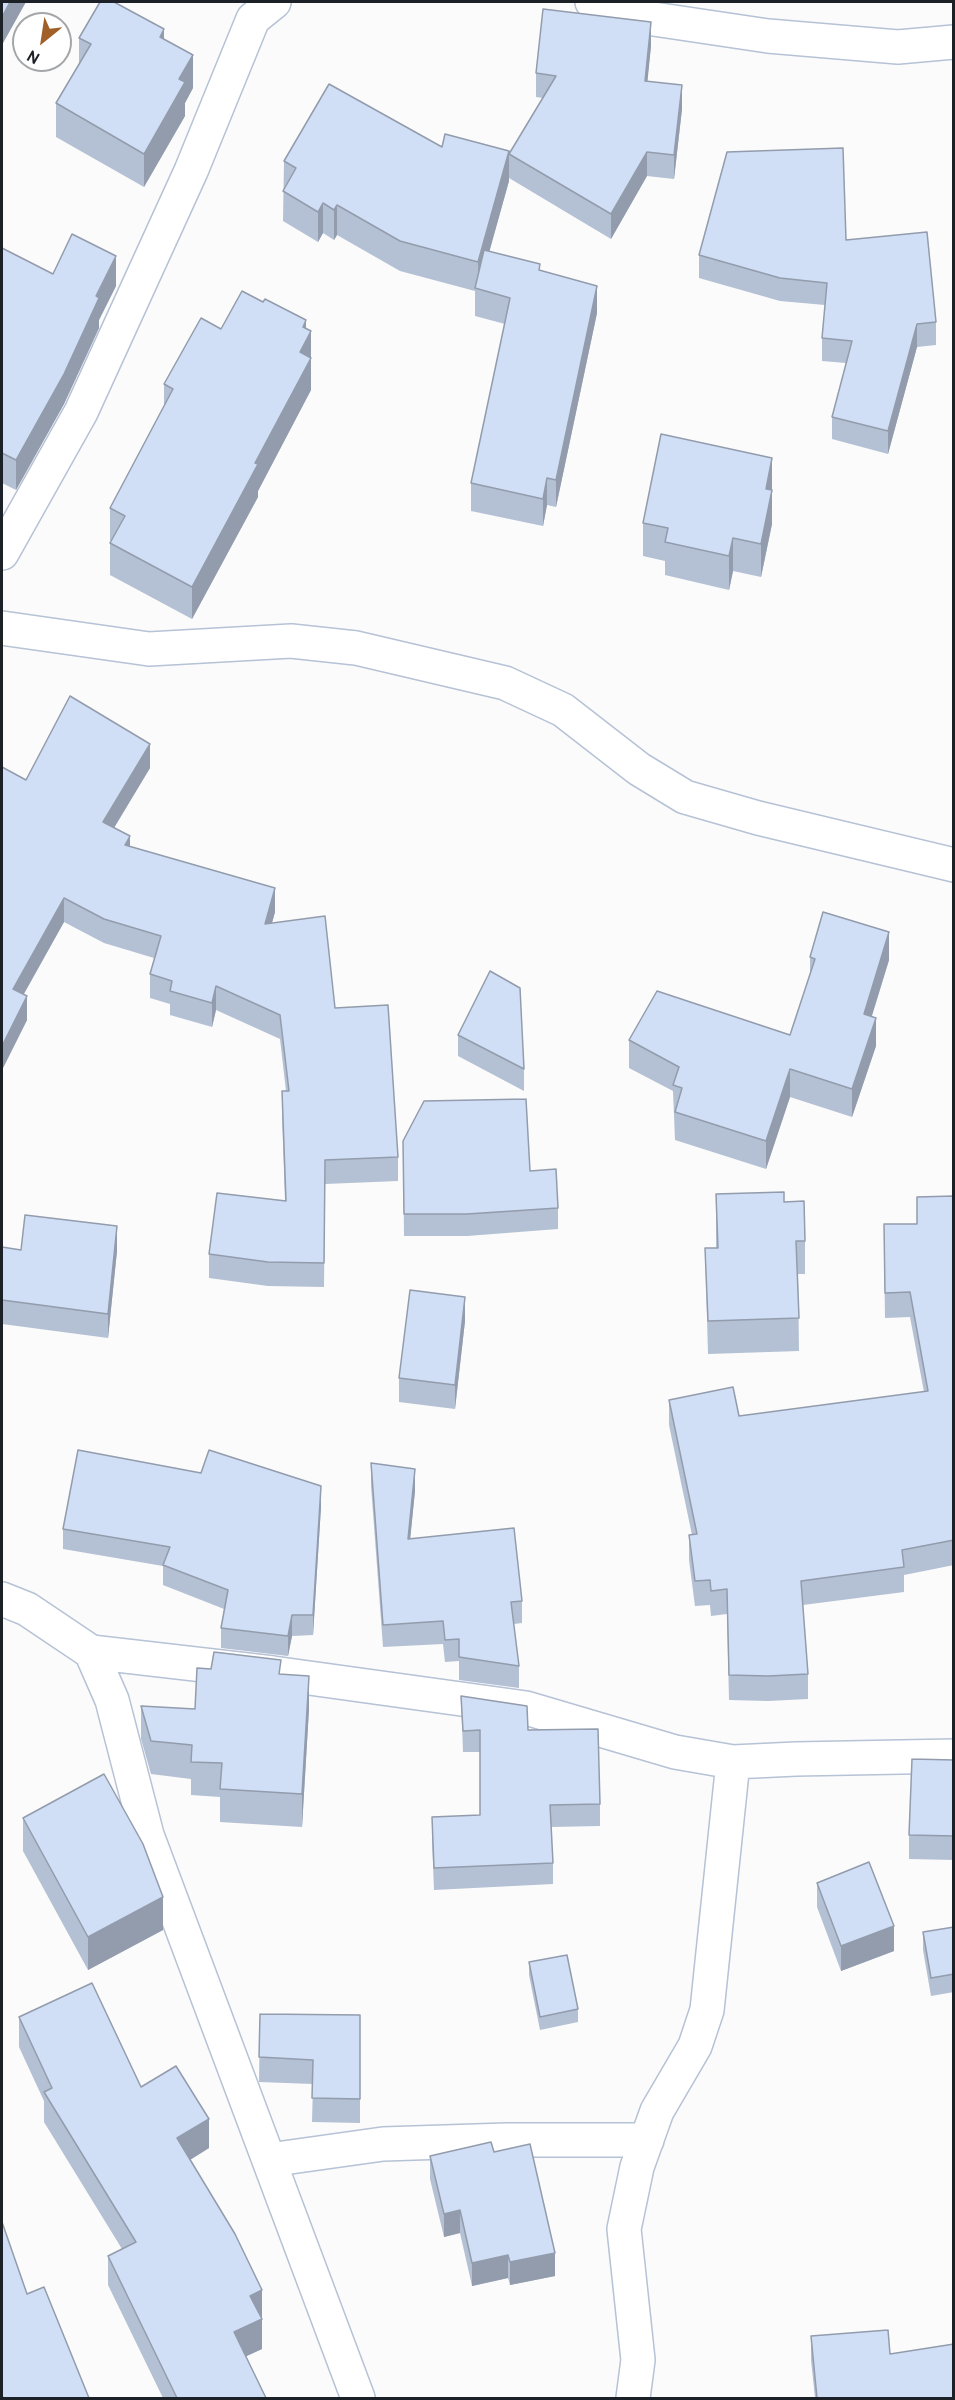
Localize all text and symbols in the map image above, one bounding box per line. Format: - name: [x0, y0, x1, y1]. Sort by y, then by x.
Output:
- north arrow: [12, 12, 72, 72]
- text: N: [24, 44, 44, 67]

